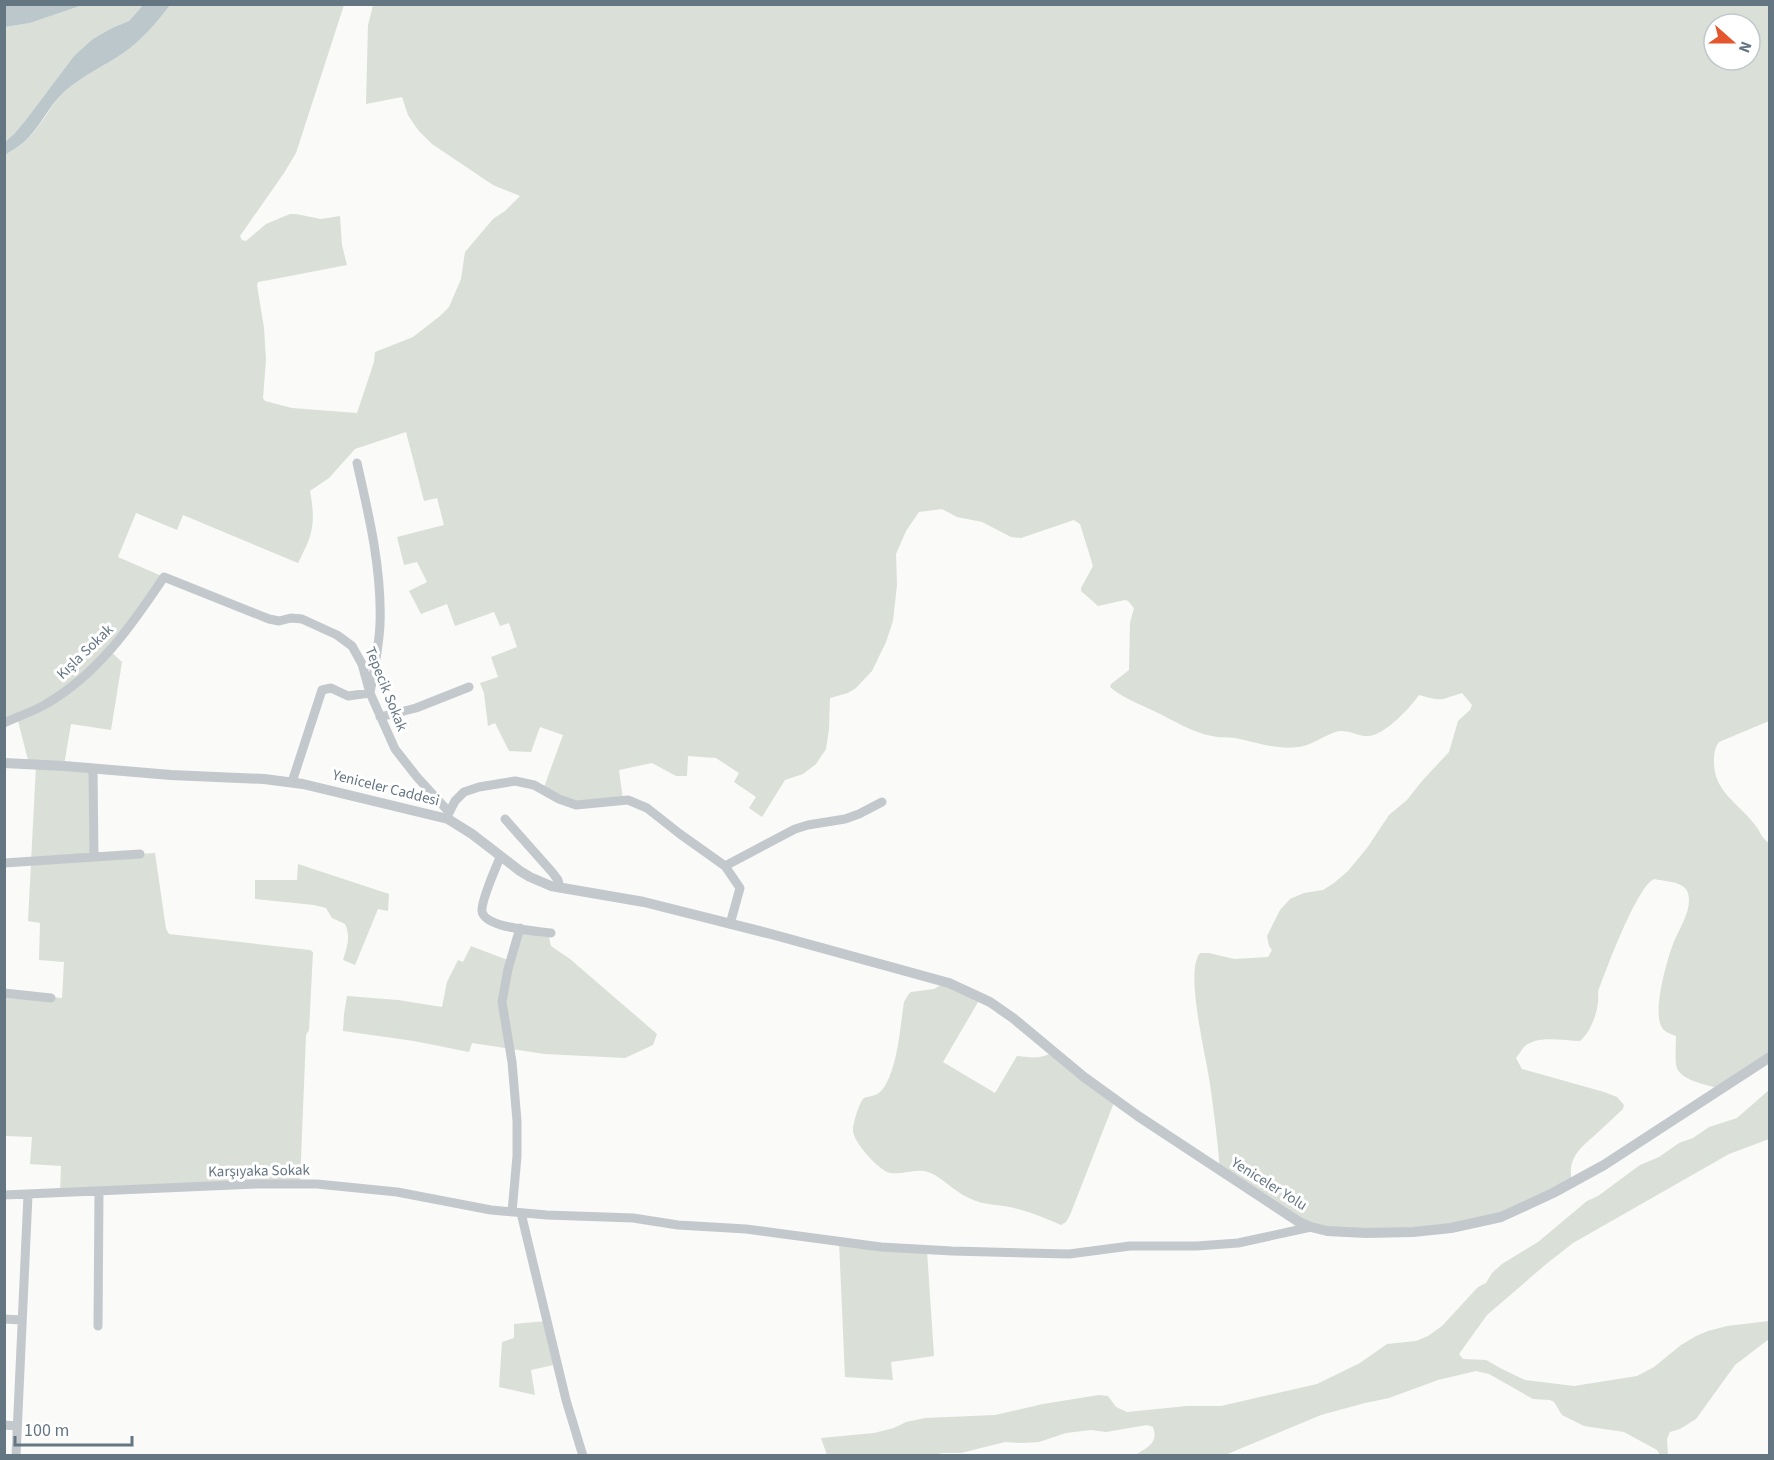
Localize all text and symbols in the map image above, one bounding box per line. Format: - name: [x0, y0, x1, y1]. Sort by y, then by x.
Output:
- north arrow: [1702, 12, 1762, 72]
- text: N: [1733, 38, 1757, 56]
- street label: Kışla Sokak: [52, 619, 118, 684]
- street label: Tepecik Sokak: [359, 644, 413, 735]
- street label: Yeniceler Caddesi: [329, 764, 442, 811]
- street label: Yeniceler Yolu: [1226, 1152, 1311, 1216]
- street label: Karşıyaka Sokak: [208, 1160, 311, 1182]
- scale bar: [15, 1409, 132, 1447]
- text: 100 m: [24, 1418, 69, 1443]

